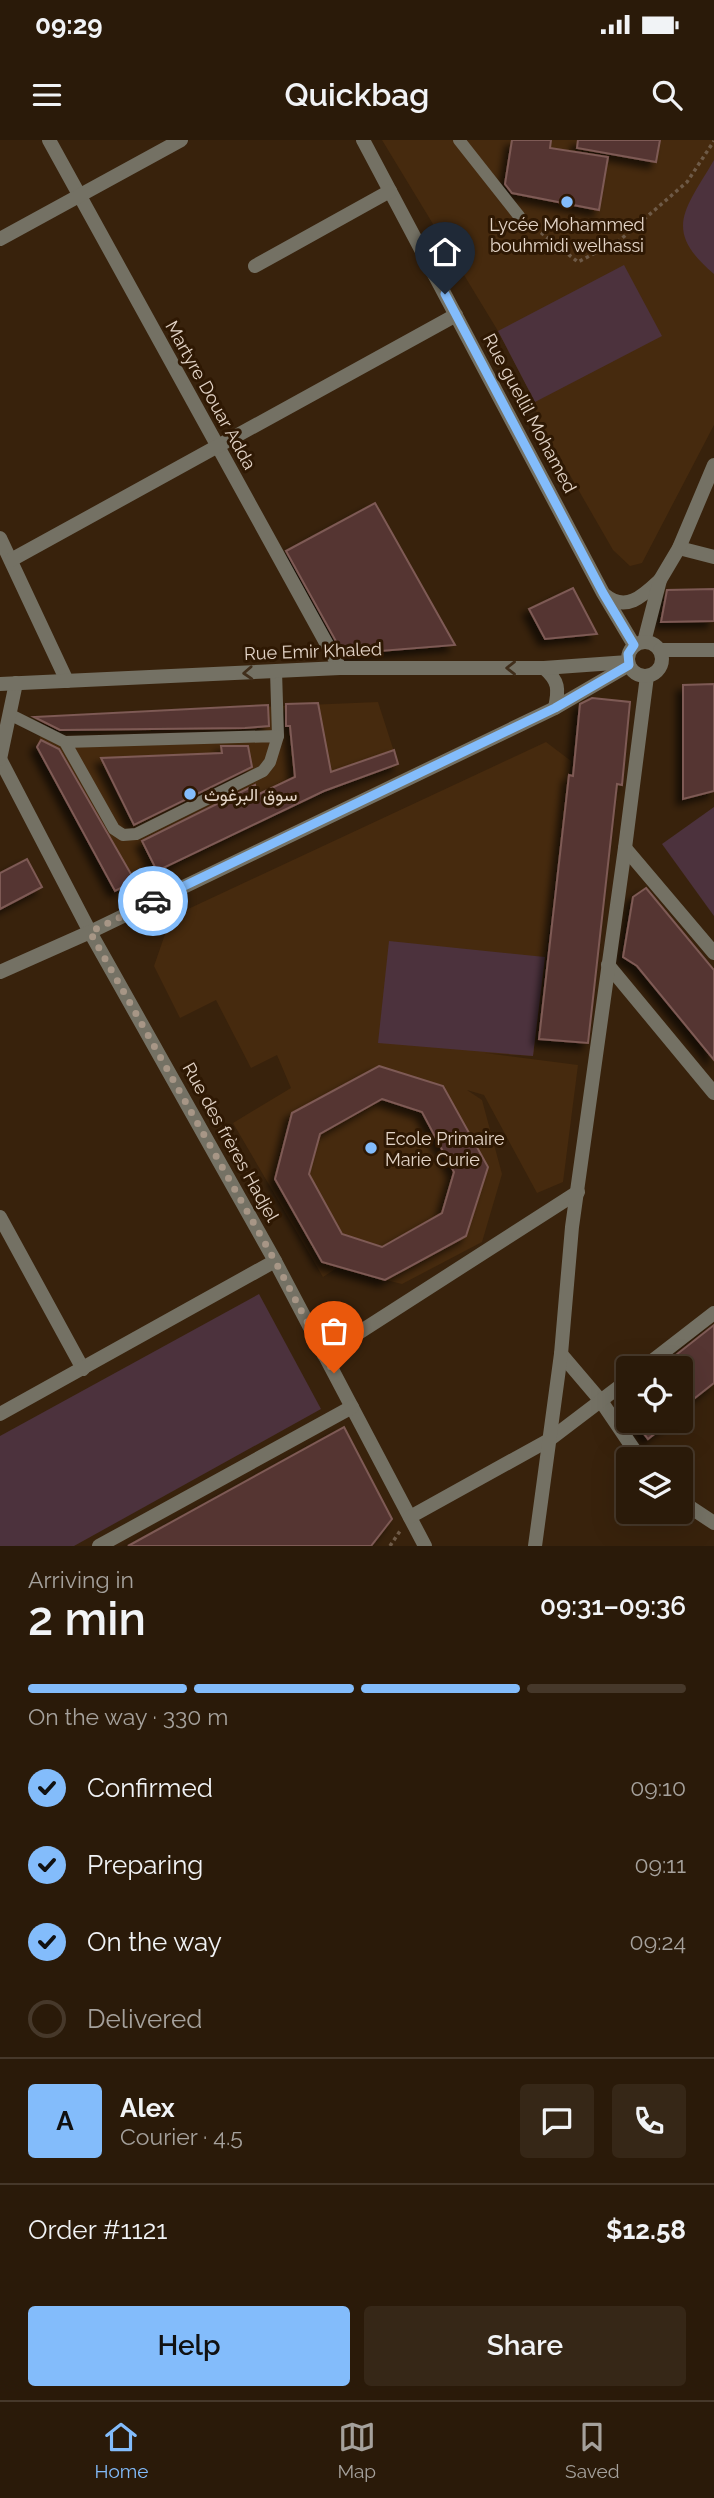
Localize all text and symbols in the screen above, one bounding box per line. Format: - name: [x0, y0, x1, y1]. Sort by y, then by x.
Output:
- text: 09:29: [35, 10, 103, 40]
- icon: menu: [28, 76, 66, 114]
- text: Quickbag: [285, 76, 429, 113]
- icon: search: [648, 76, 686, 114]
- marker: Lycée Mohammed bouhmidi welhassi: [559, 194, 575, 210]
- place label: Lycée Mohammed bouhmidi welhassi: [489, 214, 645, 256]
- pin: [415, 222, 475, 294]
- icon: home: [426, 233, 464, 271]
- street label: Martyre Douar Adda: [161, 317, 261, 473]
- street label: Rue guellil Mohamed: [479, 330, 581, 496]
- street label: Rue Emir Khaled: [244, 638, 382, 664]
- one-way arrow: [505, 660, 516, 676]
- one-way arrow: [242, 665, 253, 680]
- place label: سوق البرغوث: [204, 784, 298, 806]
- marker: سوق البرغوث: [182, 786, 198, 802]
- courier: [118, 866, 188, 936]
- icon: car: [134, 882, 172, 920]
- street label: Rue des frères Hadjel: [179, 1059, 284, 1225]
- place label: Ecole Primaire Marie Curie: [385, 1128, 505, 1170]
- marker: Ecole Primaire Marie Curie: [363, 1140, 379, 1156]
- pin: [304, 1301, 364, 1373]
- icon: bag: [315, 1312, 353, 1350]
- map controls: [616, 1356, 693, 1524]
- button: locate: [616, 1356, 693, 1433]
- button: layers: [616, 1447, 693, 1524]
- text: Arriving in: [28, 1566, 134, 1593]
- text: 09:31–09:36: [540, 1591, 686, 1621]
- text: 2 min: [28, 1592, 146, 1646]
- text: On the way · 330 m: [28, 1703, 228, 1730]
- icon: check: [28, 1769, 66, 1807]
- text: Confirmed: [87, 1773, 213, 1803]
- text: 09:10: [630, 1774, 686, 1801]
- icon: check: [28, 1846, 66, 1884]
- text: Preparing: [87, 1850, 203, 1880]
- text: 09:11: [634, 1851, 686, 1878]
- icon: check: [28, 1923, 66, 1961]
- text: On the way: [87, 1927, 222, 1957]
- text: 09:24: [630, 1928, 686, 1955]
- text: Delivered: [87, 2004, 202, 2034]
- button: chat: [520, 2084, 594, 2158]
- button: phone: [612, 2084, 686, 2158]
- text: Alex: [120, 2093, 175, 2123]
- text: A: [56, 2106, 74, 2136]
- text: Courier · 4.5: [120, 2123, 243, 2150]
- text: Order #1121: [28, 2215, 167, 2245]
- text: $12.58: [606, 2215, 686, 2245]
- button: Help: [28, 2306, 350, 2386]
- button: Share: [364, 2306, 686, 2386]
- tab: Home: [95, 2418, 148, 2482]
- tab: Map: [337, 2418, 376, 2482]
- tab: Saved: [565, 2418, 619, 2482]

